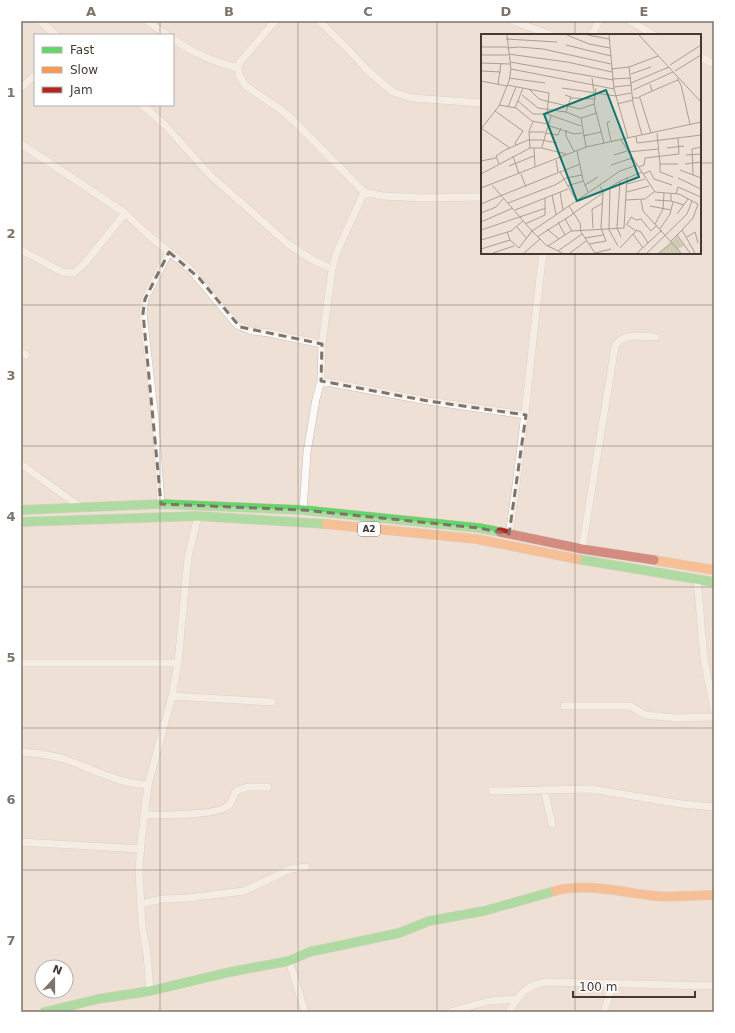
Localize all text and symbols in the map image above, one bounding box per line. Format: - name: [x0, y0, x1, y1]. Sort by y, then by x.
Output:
- text: A: [86, 4, 96, 19]
- text: B: [224, 4, 234, 19]
- text: C: [363, 4, 373, 19]
- text: D: [501, 4, 512, 19]
- text: E: [640, 4, 648, 19]
- legend: [34, 34, 174, 106]
- inset map: [481, 34, 701, 254]
- text: Fast: [70, 43, 94, 57]
- text: Slow: [70, 63, 98, 77]
- text: Jam: [69, 83, 93, 97]
- text: 1: [6, 85, 16, 100]
- text: 2: [6, 226, 16, 241]
- text: 3: [6, 368, 16, 383]
- text: 4: [6, 509, 16, 524]
- road number: A2: [358, 522, 380, 536]
- text: 5: [6, 650, 16, 665]
- text: 6: [6, 792, 16, 807]
- text: 7: [6, 933, 16, 948]
- north arrow: [34, 959, 74, 999]
- text: N: [51, 962, 64, 978]
- scale bar: [573, 973, 695, 999]
- text: 100 m: [579, 980, 617, 994]

